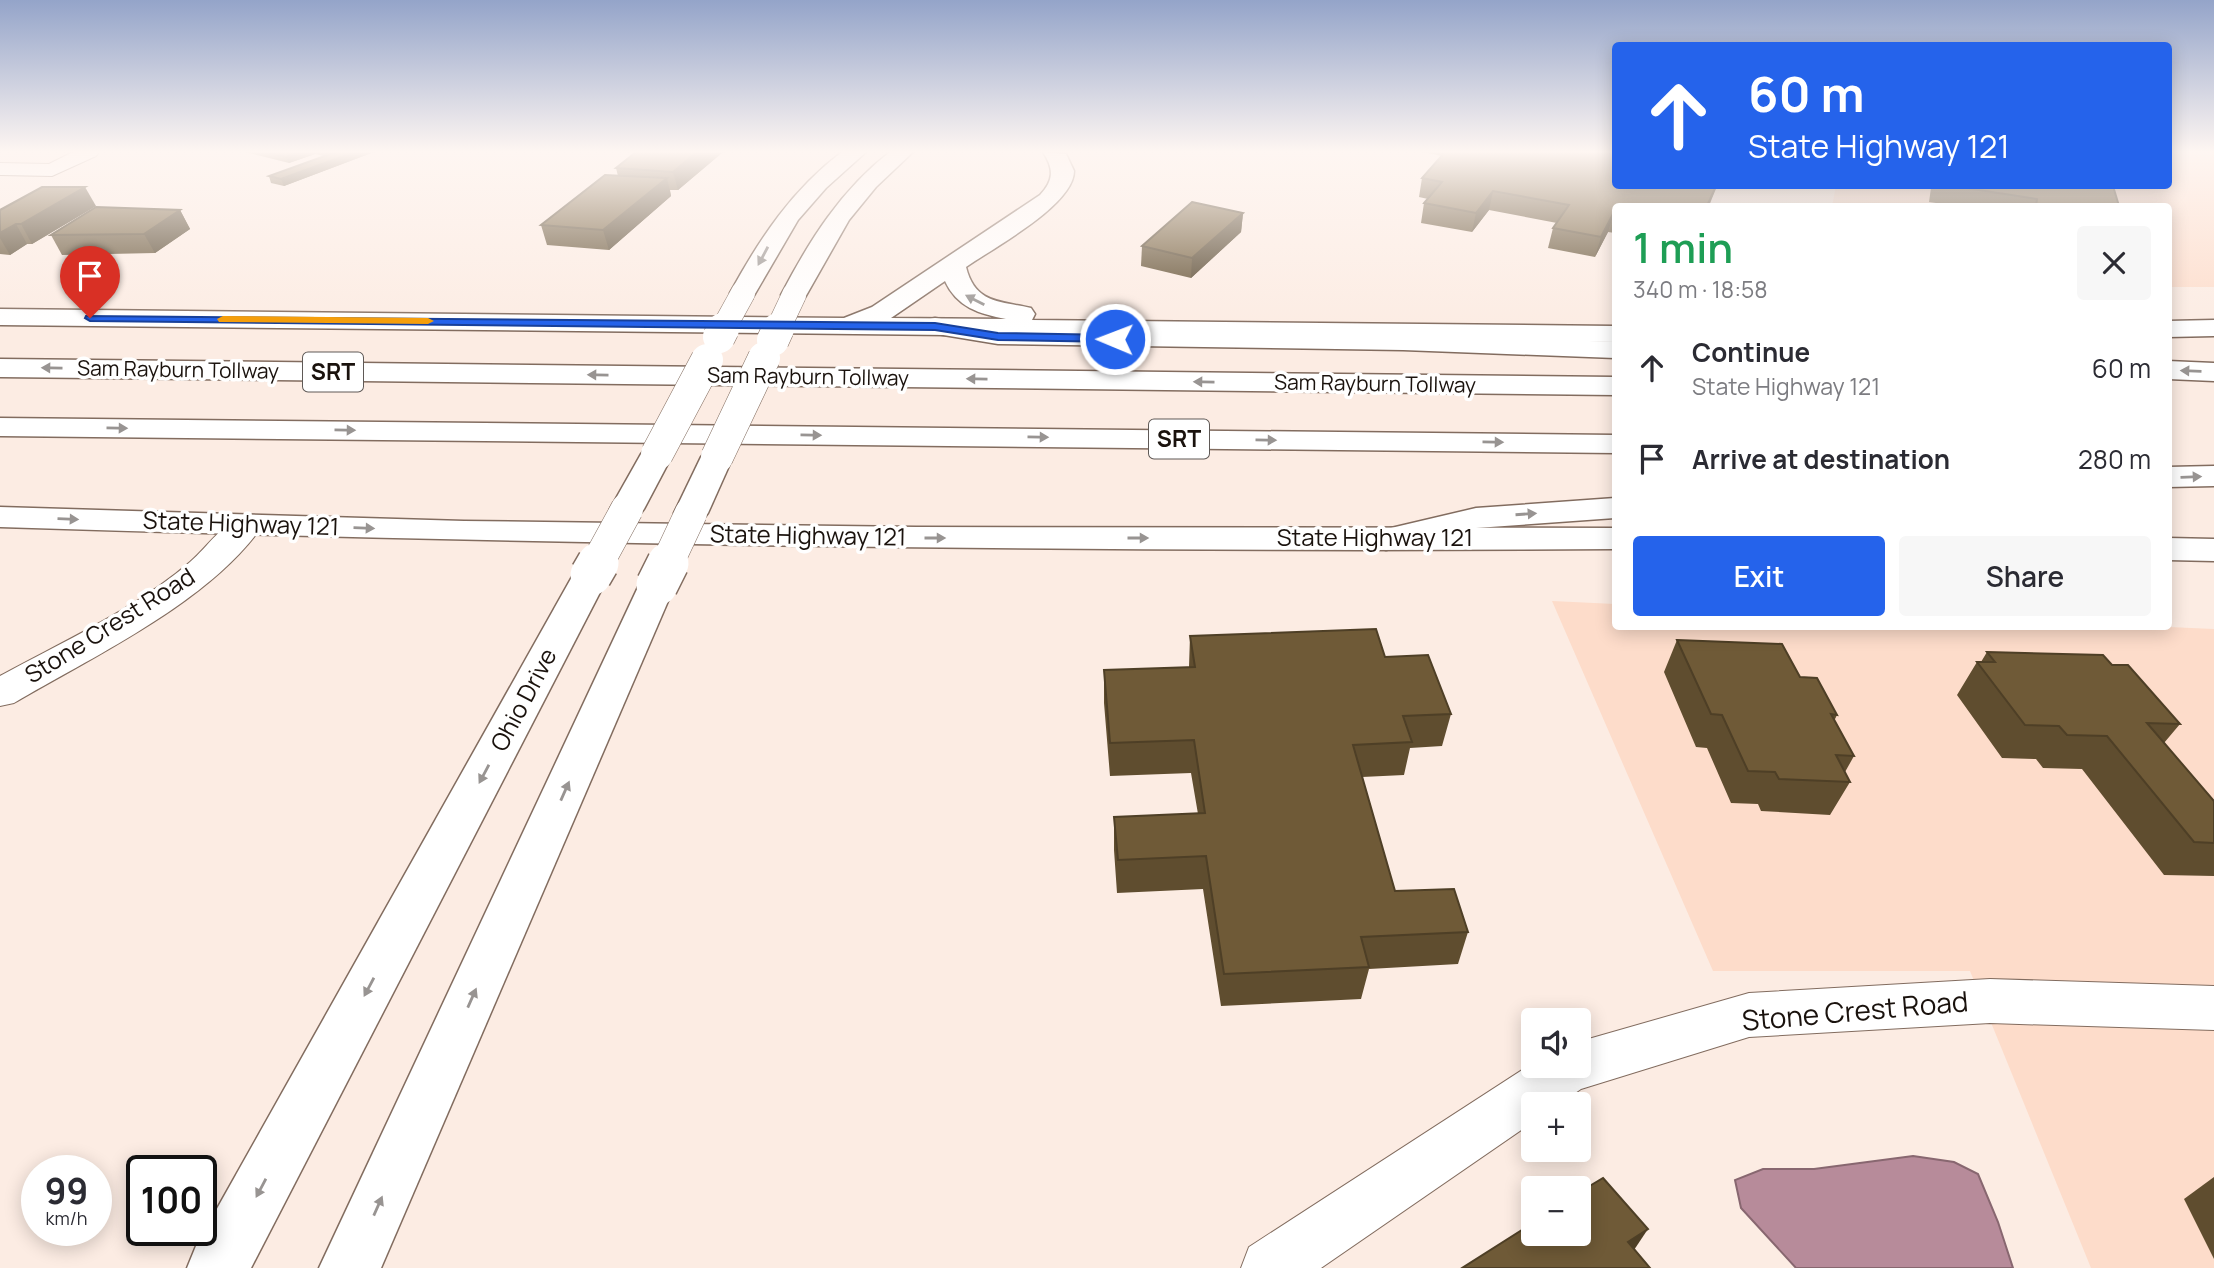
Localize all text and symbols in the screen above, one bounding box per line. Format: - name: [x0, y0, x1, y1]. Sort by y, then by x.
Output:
- text: 60 m: [1748, 60, 1865, 127]
- icon: ahead: [1633, 70, 1724, 161]
- text: State Highway 121: [1748, 124, 2010, 168]
- text: 1 min: [1633, 218, 1733, 276]
- button: close: [2077, 226, 2151, 300]
- pin: [60, 246, 120, 318]
- one-way arrow: [757, 247, 769, 266]
- icon: arrive: [71, 257, 109, 295]
- text: 340 m · 18:58: [1633, 273, 1768, 305]
- one-way arrow: [965, 294, 985, 305]
- position arrow: [1078, 302, 1152, 376]
- text: Continue: [1692, 334, 1810, 370]
- icon: ahead: [1633, 349, 1671, 387]
- text: 60 m: [2092, 350, 2151, 386]
- road number: SRT: [303, 352, 363, 392]
- street label: Sam Rayburn Tollway: [77, 353, 279, 385]
- street label: Sam Rayburn Tollway: [707, 360, 909, 392]
- one-way arrow: [41, 363, 63, 374]
- one-way arrow: [2180, 365, 2202, 376]
- street label: Sam Rayburn Tollway: [1274, 367, 1476, 399]
- one-way arrow: [587, 369, 609, 381]
- text: State Highway 121: [1692, 370, 1880, 402]
- one-way arrow: [965, 373, 987, 385]
- one-way arrow: [1193, 376, 1215, 387]
- road number: SRT: [1149, 420, 1209, 458]
- one-way arrow: [106, 422, 128, 434]
- one-way arrow: [334, 425, 356, 436]
- one-way arrow: [800, 429, 822, 441]
- one-way arrow: [1028, 431, 1050, 443]
- one-way arrow: [1255, 434, 1277, 446]
- one-way arrow: [1483, 436, 1505, 448]
- icon: arrive: [1633, 440, 1671, 478]
- text: Arrive at destination: [1692, 441, 1950, 477]
- text: 280 m: [2078, 441, 2151, 477]
- one-way arrow: [2180, 471, 2202, 482]
- street label: State Highway 121: [142, 503, 340, 542]
- one-way arrow: [1515, 509, 1537, 520]
- one-way arrow: [57, 514, 79, 525]
- street label: State Highway 121: [710, 516, 906, 553]
- street label: State Highway 121: [1277, 520, 1473, 553]
- one-way arrow: [354, 522, 376, 534]
- one-way arrow: [924, 532, 946, 544]
- one-way arrow: [1127, 532, 1149, 544]
- button: Exit: [1633, 536, 1885, 616]
- button: Share: [1899, 536, 2151, 616]
- street label: Stone Crest Road: [18, 559, 200, 690]
- street label: Ohio Drive: [482, 642, 564, 757]
- one-way arrow: [478, 765, 490, 784]
- one-way arrow: [560, 780, 571, 801]
- one-way arrow: [363, 978, 375, 997]
- street label: Stone Crest Road: [1740, 981, 1970, 1039]
- one-way arrow: [466, 988, 478, 1008]
- map controls: [1521, 1008, 1591, 1246]
- button: sound: [1521, 1008, 1591, 1078]
- button: +: [1521, 1092, 1591, 1162]
- speed limit sign: 100: [126, 1155, 217, 1246]
- text: 99: [45, 1167, 88, 1215]
- button: −: [1521, 1176, 1591, 1246]
- one-way arrow: [255, 1178, 267, 1197]
- one-way arrow: [372, 1196, 384, 1216]
- text: km/h: [46, 1206, 87, 1230]

